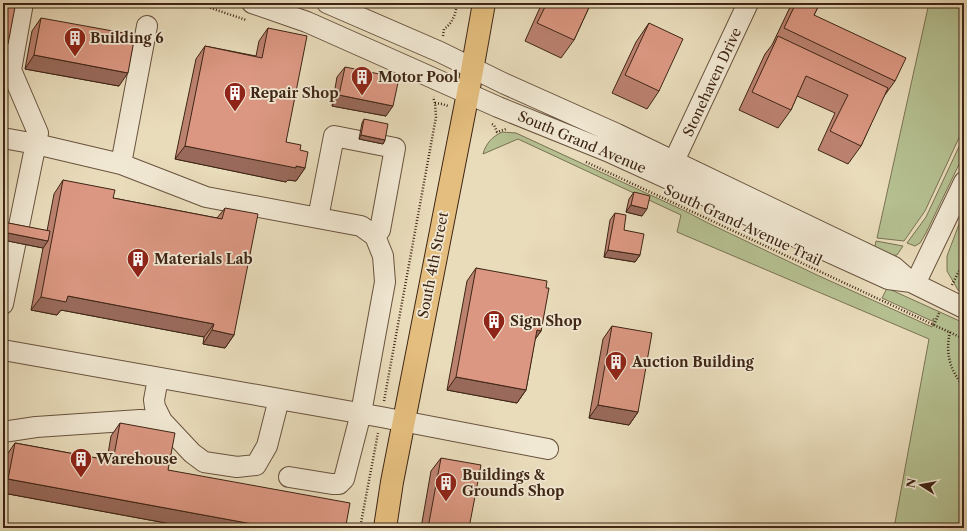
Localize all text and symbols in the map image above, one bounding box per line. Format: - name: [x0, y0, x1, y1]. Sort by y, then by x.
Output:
- street label: Stonehaven Drive: [679, 24, 745, 139]
- building icon: Building 6: [62, 25, 88, 58]
- place label: Building 6: [90, 29, 164, 47]
- building icon: Motor Pool: [349, 64, 375, 97]
- place label: Motor Pool: [378, 68, 458, 86]
- building icon: Repair Shop: [222, 80, 248, 113]
- place label: Repair Shop: [250, 84, 339, 102]
- street label: South Grand Avenue: [515, 107, 649, 177]
- street label: South Grand Avenue Trail: [661, 180, 825, 270]
- street label: South 4th Street: [414, 210, 452, 320]
- building icon: Materials Lab: [125, 246, 151, 279]
- place label: Materials Lab: [154, 250, 253, 268]
- building icon: Sign Shop: [481, 308, 507, 341]
- place label: Sign Shop: [510, 312, 582, 330]
- building icon: Auction Building: [603, 349, 629, 382]
- place label: Auction Building: [631, 353, 755, 371]
- building icon: Warehouse: [68, 446, 94, 479]
- place label: Warehouse: [95, 450, 177, 468]
- north arrow: [901, 465, 941, 505]
- place label: Buildings & Grounds Shop: [462, 466, 565, 500]
- building icon: Buildings & Grounds Shop: [433, 470, 459, 503]
- text: N: [903, 477, 919, 489]

